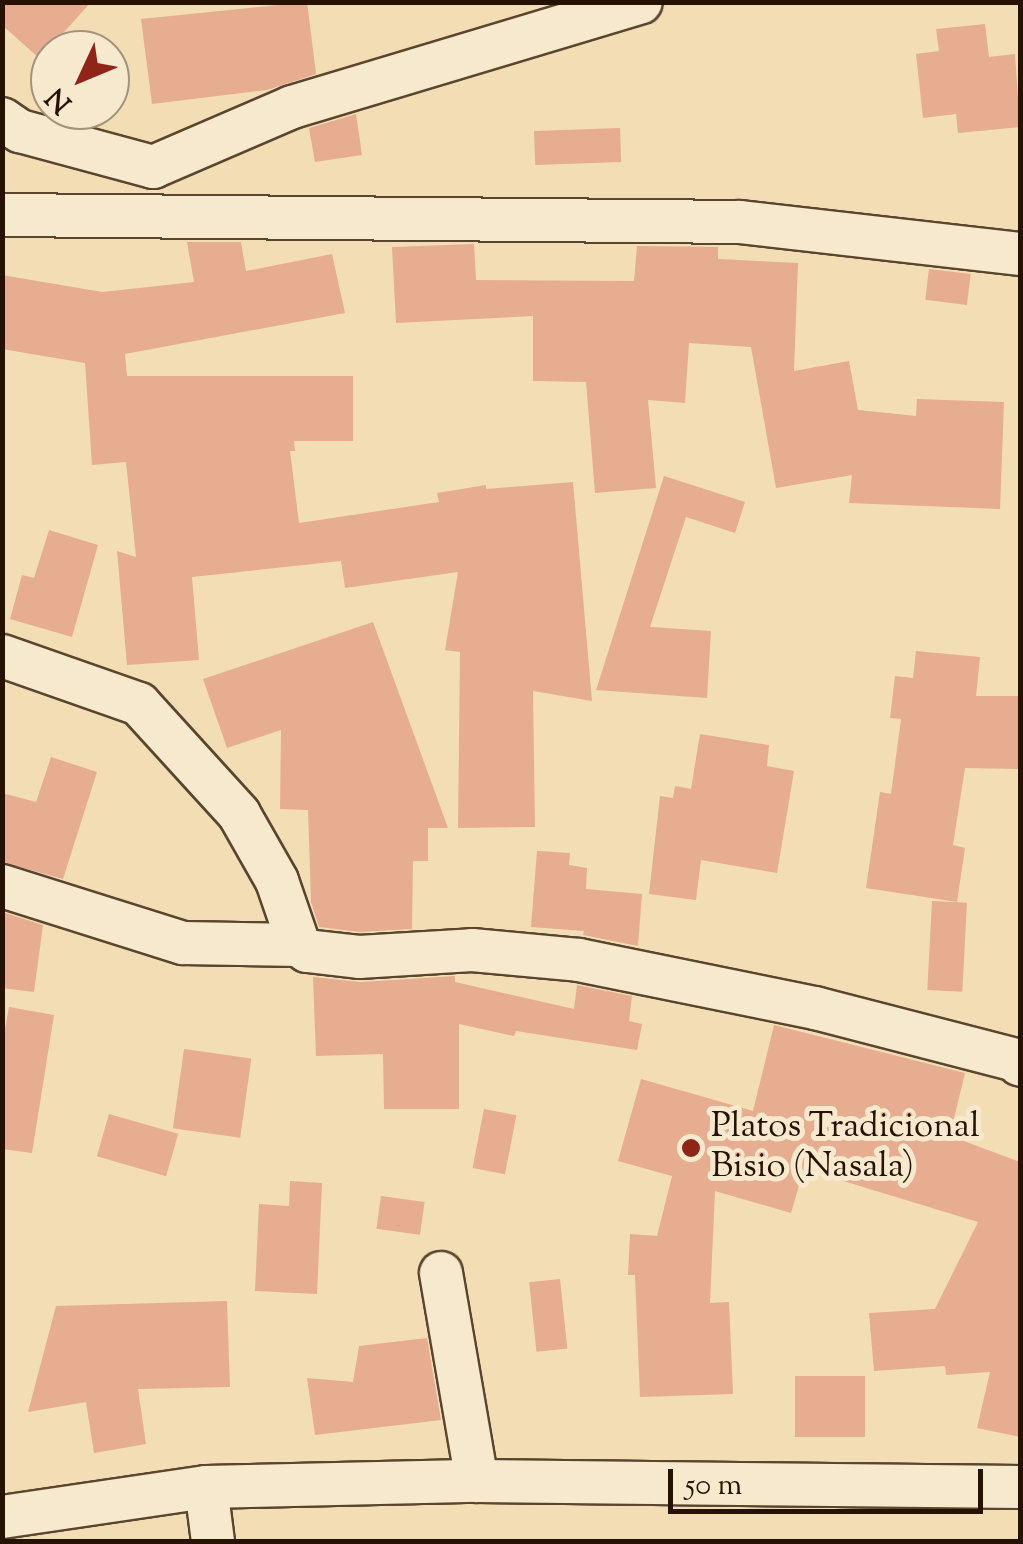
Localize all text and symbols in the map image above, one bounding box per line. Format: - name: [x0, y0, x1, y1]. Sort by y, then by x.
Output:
- north arrow: [30, 30, 130, 130]
- text: N: [38, 78, 82, 121]
- place label: Platos Tradicional Bisio (Nasala): [711, 1107, 980, 1189]
- marker: Platos Tradicional Bisio (Nasala): [680, 1137, 702, 1159]
- scale bar: [673, 1449, 988, 1511]
- text: 50 m: [685, 1465, 742, 1508]

